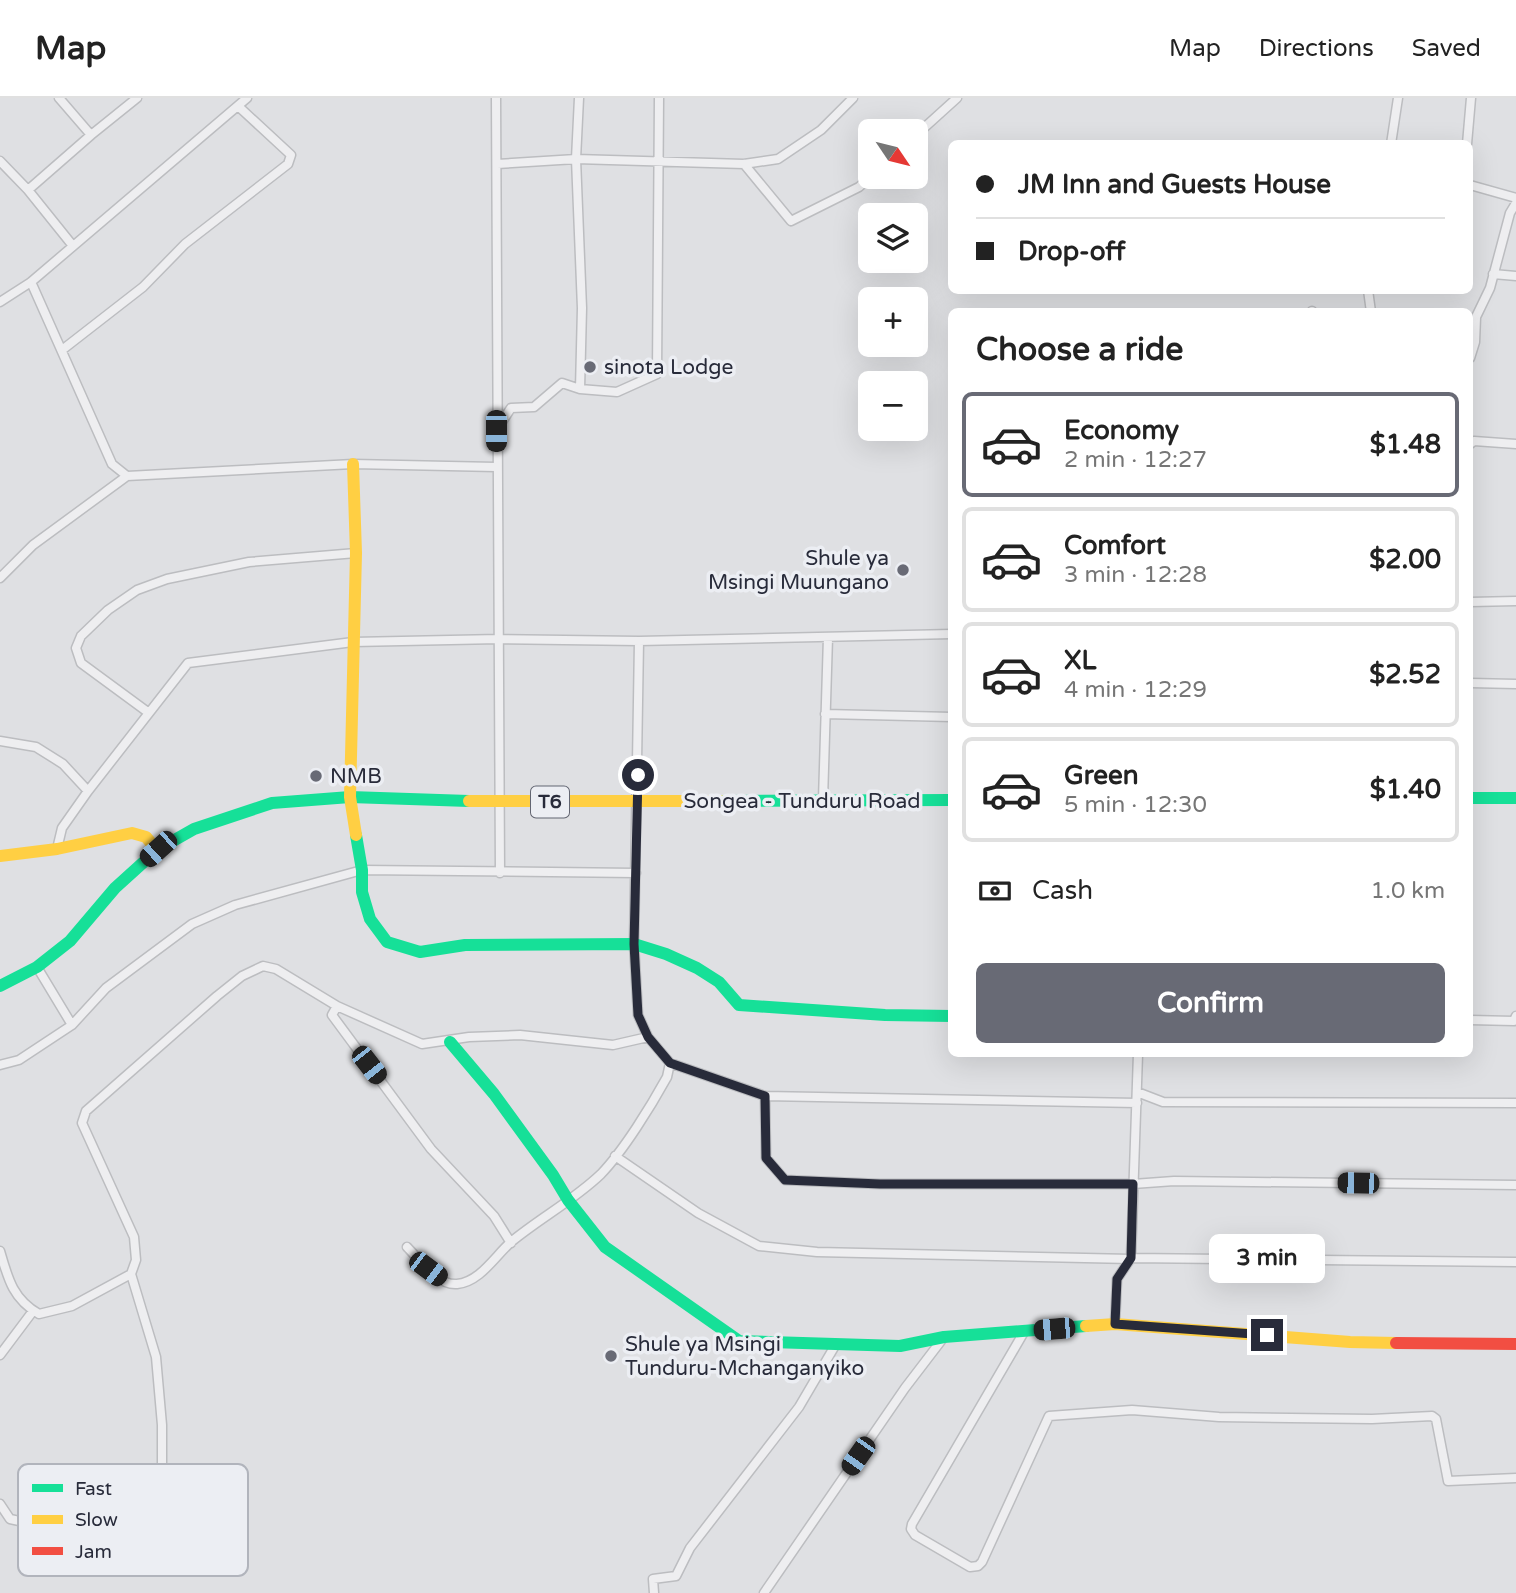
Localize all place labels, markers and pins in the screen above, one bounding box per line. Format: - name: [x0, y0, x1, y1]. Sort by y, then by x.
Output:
- place label: sinota Lodge: [604, 355, 733, 380]
- marker: sinota Lodge: [582, 359, 598, 375]
- place label: Shule ya Msingi Muungano: [708, 546, 889, 595]
- marker: Shule ya Msingi Muungano: [895, 562, 911, 578]
- place label: NMB: [330, 764, 382, 789]
- marker: NMB: [308, 768, 324, 784]
- place label: Shule ya Msingi Tunduru-Mchanganyiko: [625, 1332, 864, 1381]
- marker: Shule ya Msingi Tunduru-Mchanganyiko: [603, 1348, 619, 1364]

